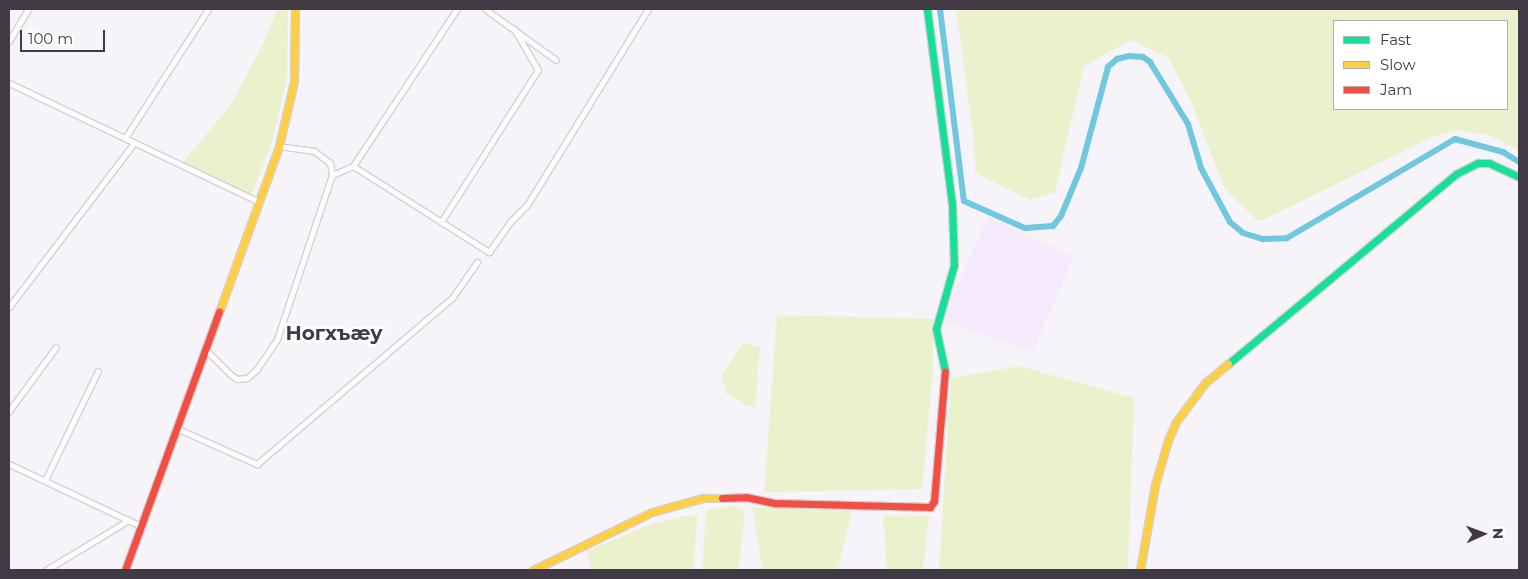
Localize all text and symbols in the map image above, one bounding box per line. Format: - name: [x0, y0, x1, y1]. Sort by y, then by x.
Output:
- scale bar: [22, 20, 108, 52]
- legend: [1333, 20, 1508, 110]
- text: 100 m: [28, 29, 73, 48]
- text: Fast: [1380, 30, 1411, 49]
- text: Slow: [1380, 55, 1416, 74]
- text: Jam: [1380, 80, 1412, 99]
- district label: Ногхъæу: [285, 321, 383, 345]
- north arrow: [1458, 509, 1508, 559]
- text: N: [1489, 528, 1507, 539]

